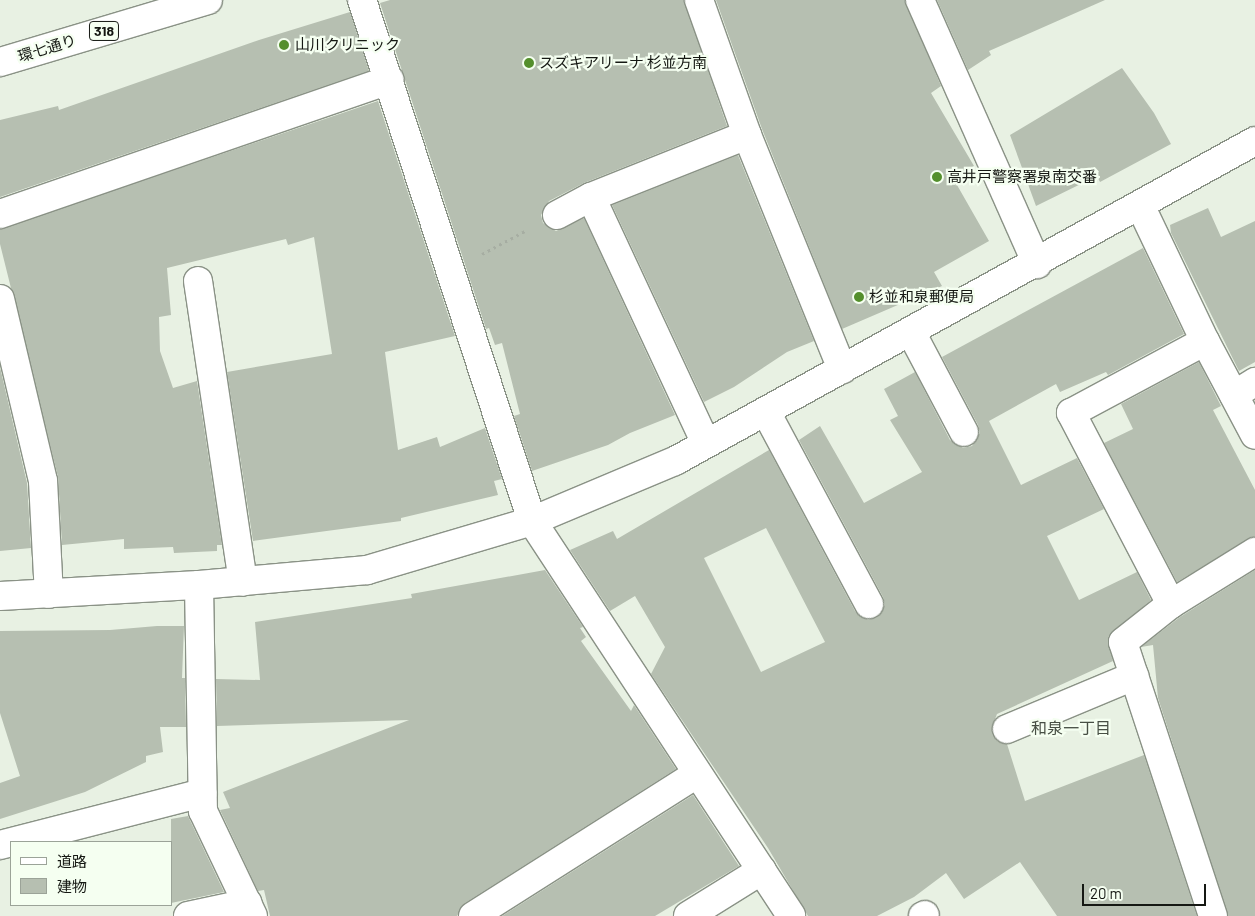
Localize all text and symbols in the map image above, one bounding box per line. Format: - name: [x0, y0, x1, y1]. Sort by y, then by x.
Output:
- road number: 318: [88, 20, 120, 42]
- street label: 環七通り: [16, 31, 78, 65]
- place label: 山川クリニック: [295, 36, 400, 54]
- marker: 山川クリニック: [277, 38, 291, 52]
- place label: スズキアリーナ 杉並方南: [539, 54, 707, 72]
- marker: スズキアリーナ 杉並方南: [523, 57, 535, 69]
- place label: 高井戸警察署泉南交番: [947, 168, 1097, 186]
- marker: 高井戸警察署泉南交番: [931, 171, 943, 183]
- place label: 杉並和泉郵便局: [869, 288, 974, 306]
- marker: 杉並和泉郵便局: [853, 291, 865, 303]
- district label: 和泉一丁目: [1031, 718, 1111, 738]
- legend: [10, 841, 172, 906]
- text: 道路: [57, 852, 87, 870]
- scale bar: [1085, 874, 1209, 906]
- text: 建物: [57, 877, 87, 895]
- text: 20 m: [1090, 884, 1122, 902]

